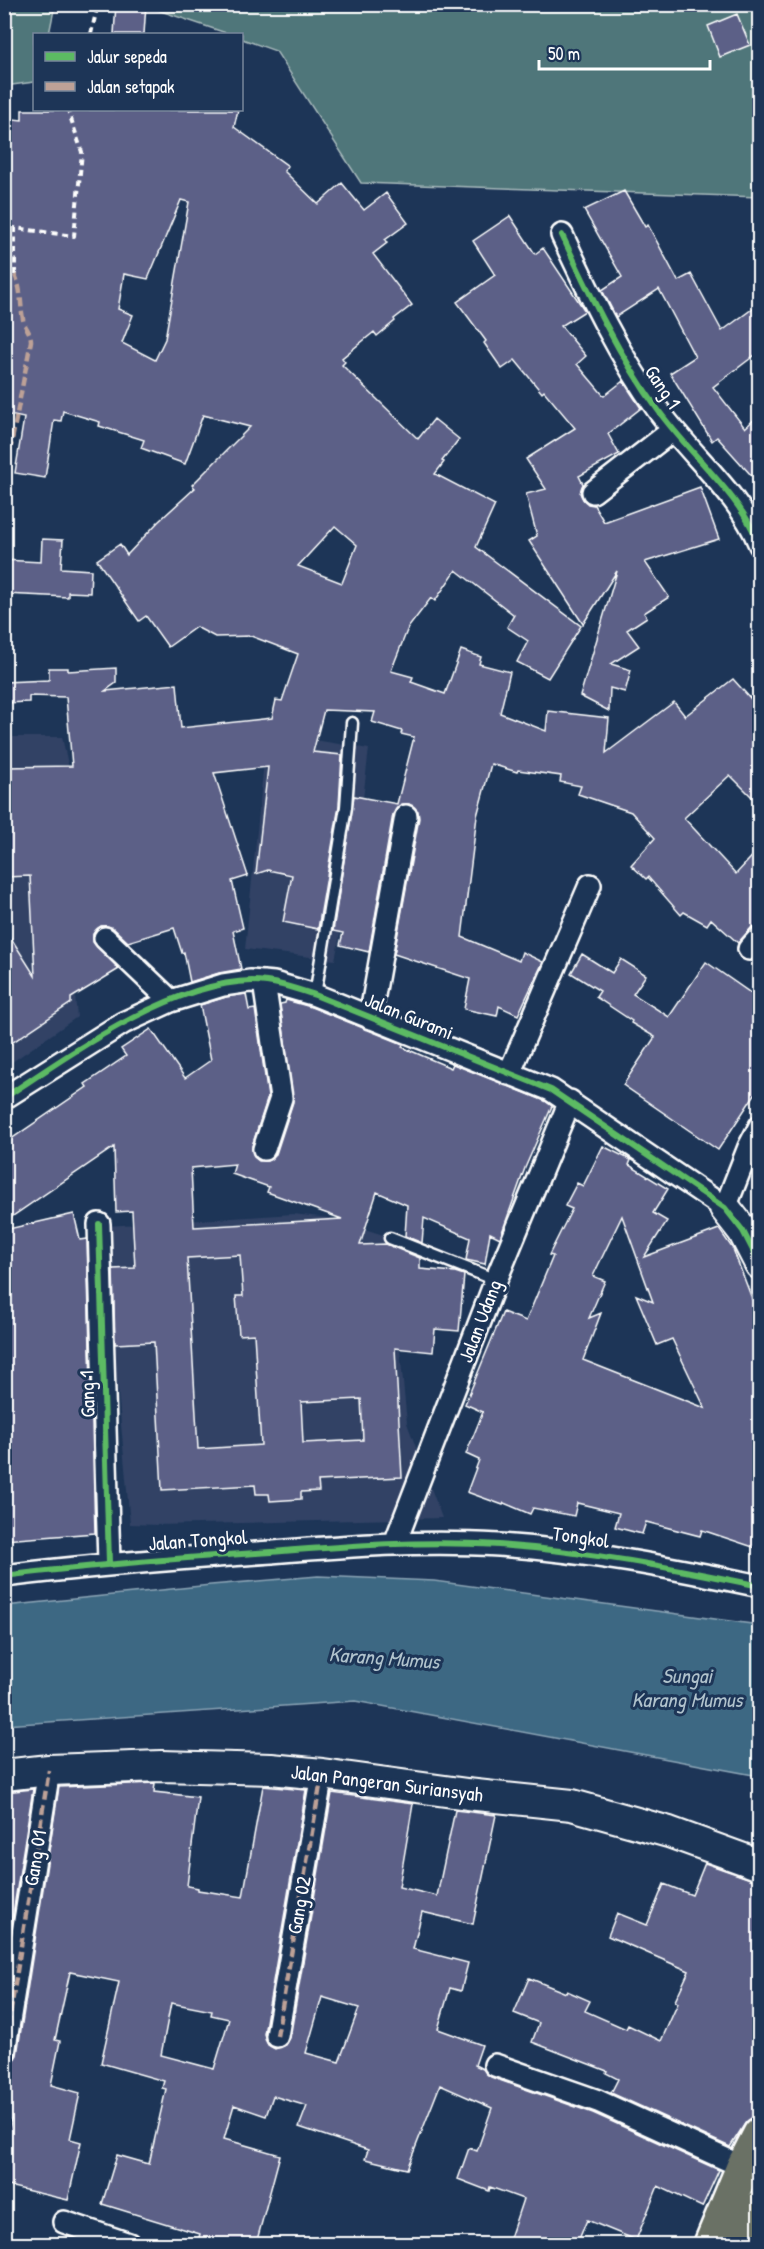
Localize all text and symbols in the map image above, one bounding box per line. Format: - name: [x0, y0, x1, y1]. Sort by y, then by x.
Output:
- legend: [33, 33, 243, 111]
- scale bar: [539, 33, 710, 71]
- text: 50 m: [548, 41, 580, 66]
- text: Jalur sepeda: [87, 44, 167, 69]
- text: Jalan setapak: [87, 74, 175, 99]
- street label: Gang 1: [639, 360, 688, 414]
- street label: Jalan Gurami: [361, 986, 457, 1046]
- street label: Jalan Udang: [451, 1275, 508, 1366]
- street label: Gang 1: [72, 1370, 101, 1418]
- street label: Tongkol: [551, 1519, 612, 1554]
- street label: Jalan Tongkol: [148, 1523, 249, 1556]
- water label: Karang Mumus: [328, 1639, 442, 1676]
- water label: Sungai Karang Mumus: [632, 1661, 744, 1714]
- street label: Jalan Pangeran Suriansyah: [290, 1757, 485, 1808]
- street label: Gang 01: [17, 1828, 52, 1888]
- street label: Gang 02: [280, 1873, 317, 1936]

